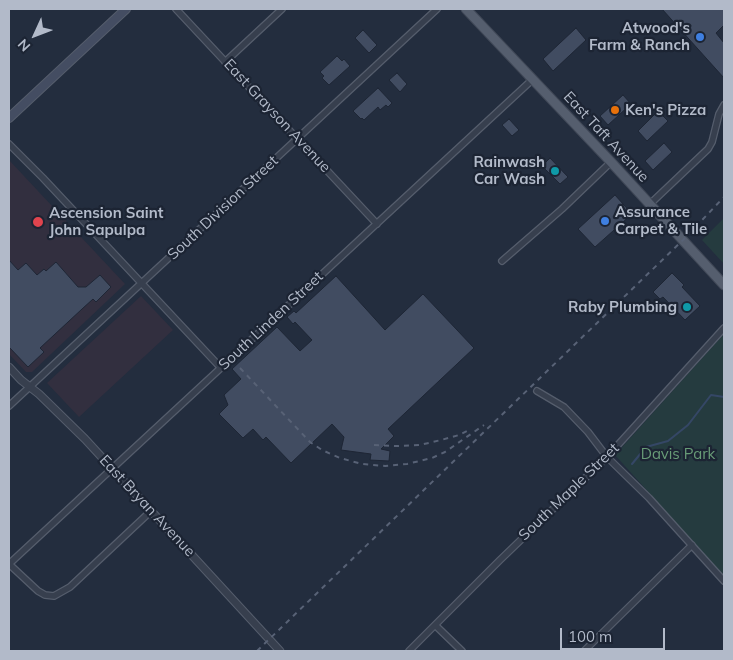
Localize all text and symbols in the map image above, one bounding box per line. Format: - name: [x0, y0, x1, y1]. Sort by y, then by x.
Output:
- north arrow: [10, 10, 60, 60]
- place label: Atwood's Farm & Ranch: [589, 19, 690, 54]
- marker: Atwood's Farm & Ranch: [694, 31, 706, 43]
- text: N: [14, 35, 34, 55]
- street label: East Grayson Avenue: [220, 56, 334, 176]
- street label: East Taft Avenue: [559, 88, 653, 186]
- place label: Ken's Pizza: [625, 101, 706, 119]
- marker: Ken's Pizza: [609, 104, 621, 116]
- street label: South Division Street: [164, 152, 282, 264]
- place label: Rainwash Car Wash: [473, 153, 545, 188]
- marker: Rainwash Car Wash: [549, 165, 561, 177]
- place label: Assurance Carpet & Tile: [615, 203, 707, 238]
- place label: Ascension Saint John Sapulpa: [49, 204, 163, 239]
- marker: Ascension Saint John Sapulpa: [31, 215, 45, 229]
- marker: Assurance Carpet & Tile: [599, 215, 611, 227]
- street label: South Linden Street: [215, 268, 327, 374]
- place label: Raby Plumbing: [568, 298, 677, 316]
- marker: Raby Plumbing: [681, 301, 693, 313]
- street label: South Maple Street: [515, 439, 623, 545]
- park label: Davis Park: [641, 445, 715, 463]
- street label: East Bryan Avenue: [95, 452, 199, 560]
- scale bar: [563, 618, 668, 650]
- text: 100 m: [568, 627, 612, 646]

